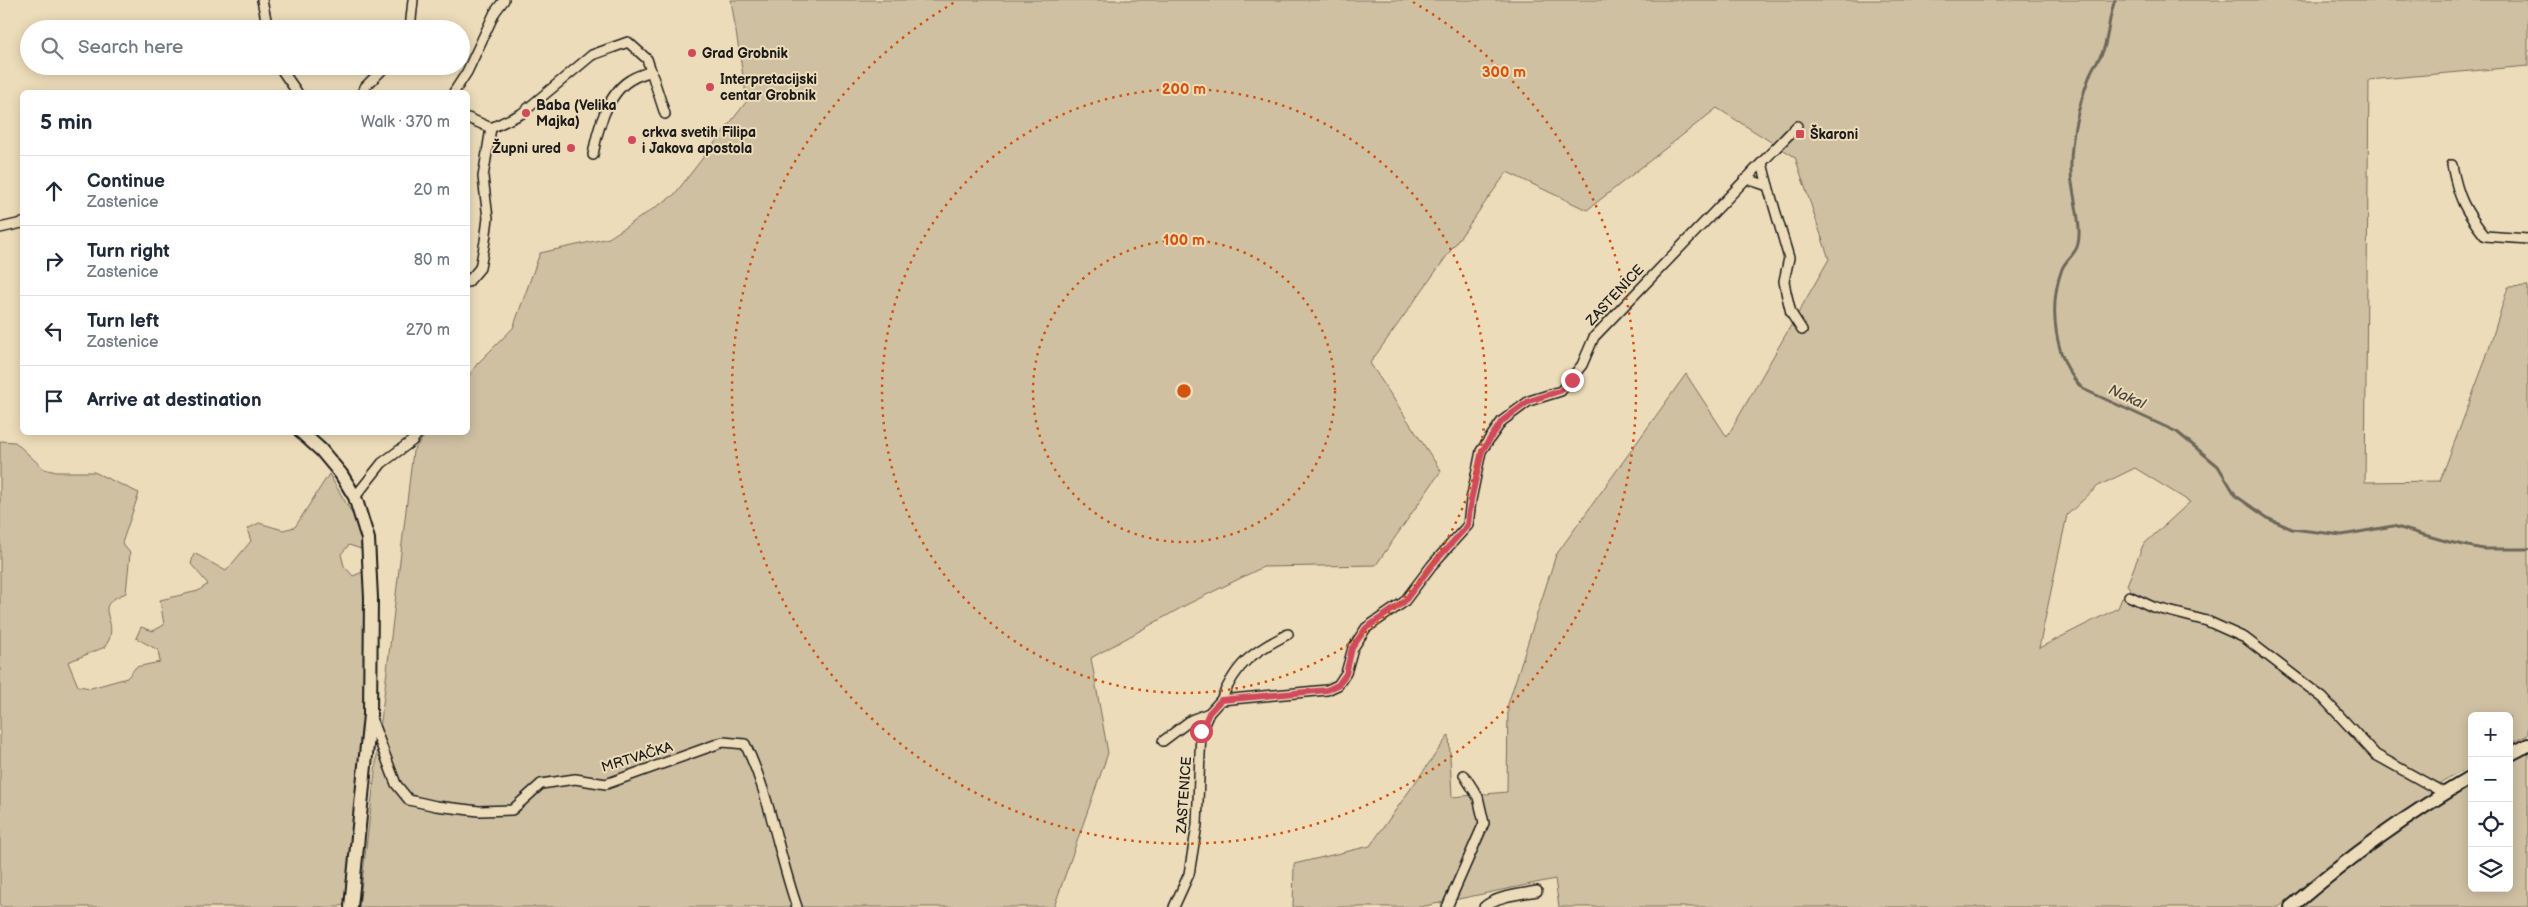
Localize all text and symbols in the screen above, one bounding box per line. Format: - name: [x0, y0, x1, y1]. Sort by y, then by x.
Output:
- search box: [20, 20, 470, 75]
- icon: search: [38, 34, 66, 62]
- text: Search here: [78, 36, 183, 59]
- place label: Grad Grobnik: [702, 45, 789, 62]
- marker: Grad Grobnik: [686, 47, 698, 59]
- text: 300 m: [1482, 63, 1526, 82]
- place label: Interpretacijski centar Grobnik: [720, 71, 817, 104]
- text: 200 m: [1162, 80, 1206, 99]
- marker: Interpretacijski centar Grobnik: [704, 81, 716, 93]
- place label: Baba (Velika Majka): [536, 97, 617, 130]
- marker: Baba (Velika Majka): [520, 107, 532, 119]
- text: 5 min: [40, 110, 93, 135]
- text: Walk · 370 m: [361, 113, 450, 132]
- place label: crkva svetih Filipa i Jakova apostola: [642, 124, 756, 157]
- place label: Škaroni: [1810, 124, 1858, 143]
- marker: Škaroni: [1794, 128, 1806, 140]
- marker: crkva svetih Filipa i Jakova apostola: [626, 134, 638, 146]
- place label: Župni ured: [492, 138, 561, 157]
- marker: Župni ured: [565, 142, 577, 154]
- text: Continue: [87, 170, 165, 193]
- icon: ahead: [40, 177, 68, 205]
- text: 20 m: [414, 181, 450, 200]
- text: Zastenice: [87, 193, 158, 212]
- text: 100 m: [1163, 231, 1205, 250]
- text: Turn right: [87, 240, 170, 263]
- icon: right: [40, 247, 68, 275]
- text: 80 m: [414, 251, 450, 270]
- street label: ZASTENICE: [1582, 261, 1647, 330]
- text: Zastenice: [87, 263, 158, 282]
- text: Turn left: [87, 310, 159, 333]
- icon: left: [40, 317, 68, 345]
- text: 270 m: [406, 321, 450, 340]
- text: Zastenice: [87, 333, 158, 352]
- route end: [1561, 369, 1584, 392]
- water label: Nakal: [2105, 380, 2149, 414]
- centre of rings: [1175, 382, 1193, 400]
- icon: arrive: [40, 387, 68, 415]
- text: Arrive at destination: [87, 389, 262, 412]
- map controls: [2468, 712, 2513, 892]
- button: +: [2468, 712, 2513, 757]
- route start: [1190, 720, 1213, 743]
- street label: MRTVAČKA: [599, 737, 675, 776]
- street label: ZASTENICE: [1173, 756, 1195, 835]
- button: −: [2468, 757, 2513, 802]
- button: locate: [2468, 802, 2513, 847]
- button: layers: [2468, 847, 2513, 892]

